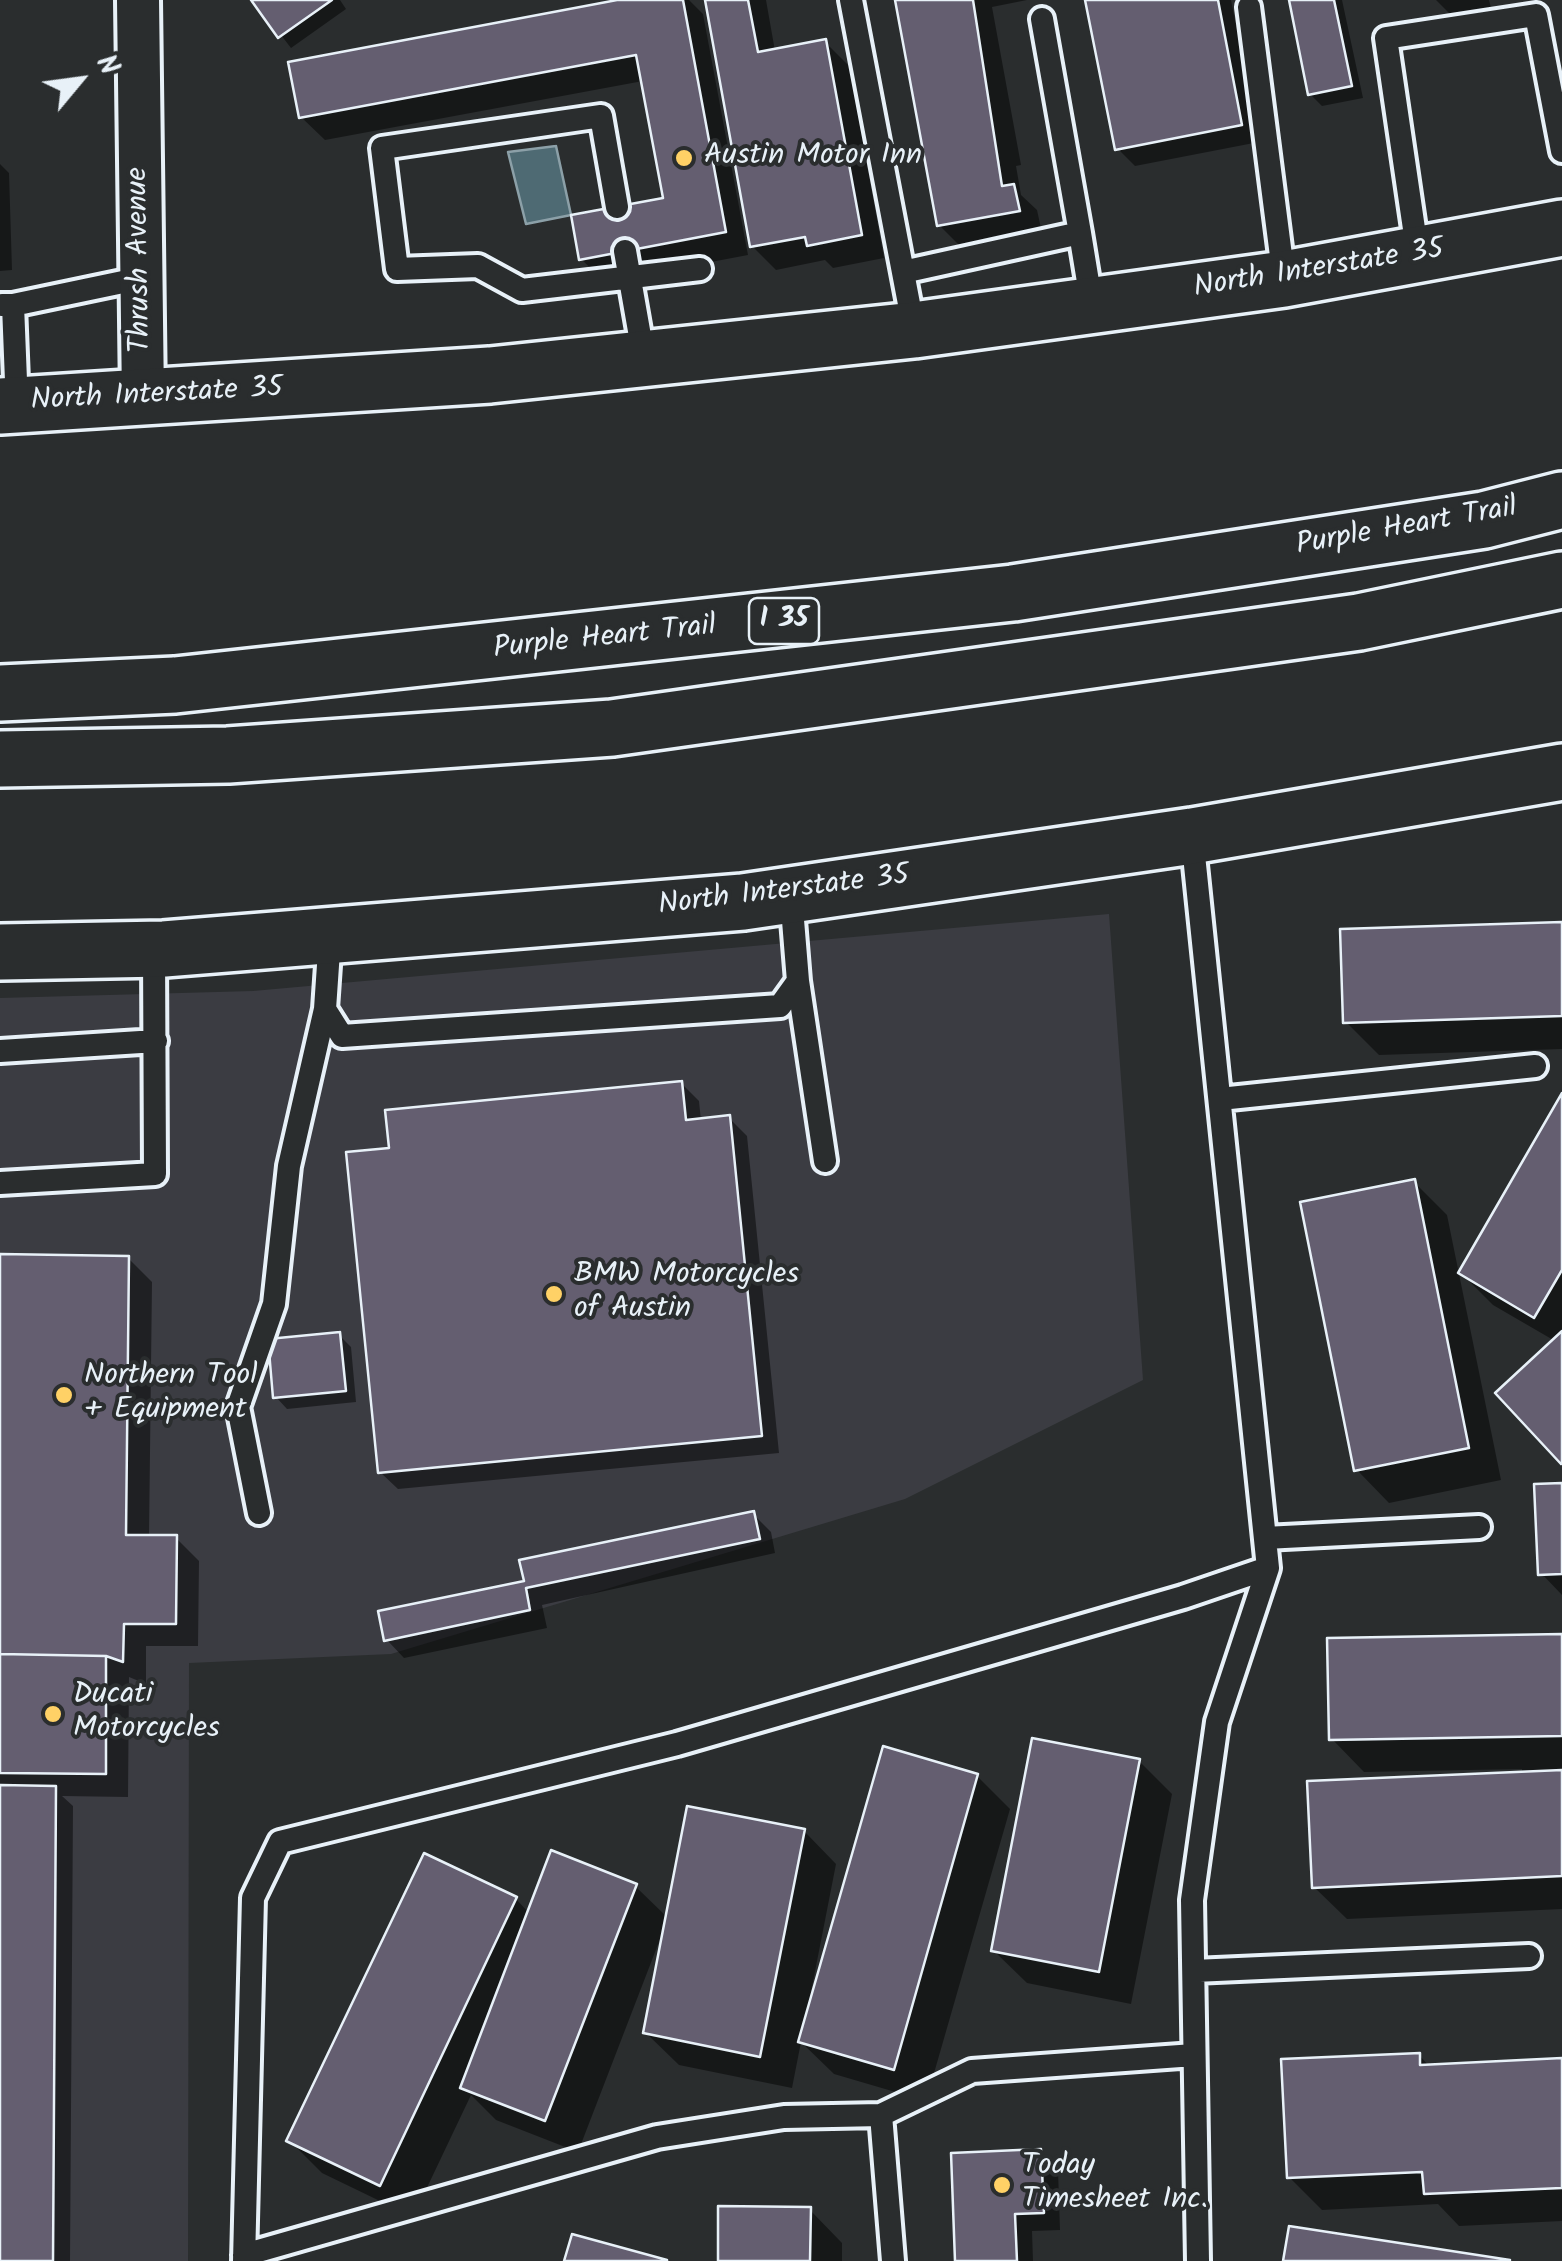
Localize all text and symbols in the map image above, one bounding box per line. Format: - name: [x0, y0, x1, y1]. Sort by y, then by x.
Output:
- north arrow: [30, 30, 130, 130]
- text: N: [83, 47, 131, 84]
- place label: Austin Motor Inn: [704, 140, 922, 176]
- marker: Austin Motor Inn: [673, 147, 695, 169]
- street label: Thrush Avenue: [122, 167, 162, 353]
- street label: North Interstate 35: [1191, 233, 1447, 309]
- street label: North Interstate 35: [30, 372, 284, 422]
- street label: Purple Heart Trail: [1294, 492, 1520, 566]
- road number: I 35: [749, 598, 819, 644]
- street label: Purple Heart Trail: [492, 610, 718, 670]
- street label: North Interstate 35: [656, 860, 912, 926]
- place label: BMW Motorcycles of Austin: [574, 1259, 799, 1330]
- marker: BMW Motorcycles of Austin: [543, 1283, 565, 1305]
- place label: Northern Tool + Equipment: [84, 1360, 258, 1430]
- marker: Northern Tool + Equipment: [53, 1384, 75, 1406]
- place label: Ducati Motorcycles: [73, 1679, 220, 1750]
- marker: Ducati Motorcycles: [42, 1703, 64, 1725]
- place label: Today Timesheet Inc.: [1022, 2150, 1208, 2220]
- marker: Today Timesheet Inc.: [991, 2174, 1013, 2196]

